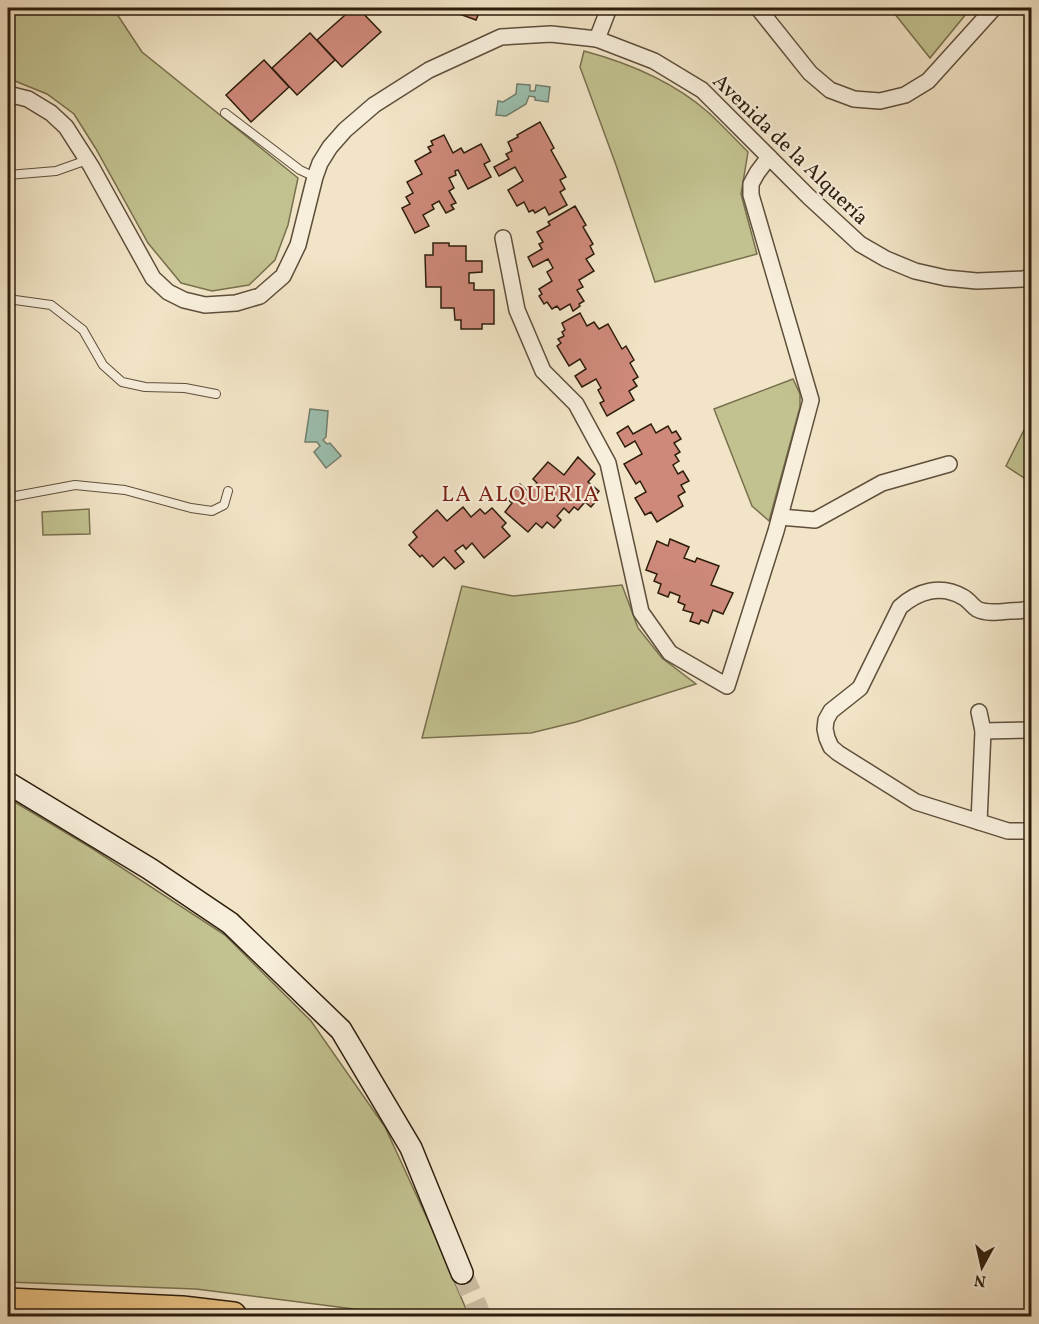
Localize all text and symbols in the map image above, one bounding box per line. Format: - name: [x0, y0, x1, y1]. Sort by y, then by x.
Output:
- street label: Avenida de la Alquería: [706, 68, 874, 232]
- district label: LA ALQUERIA: [442, 480, 601, 511]
- north arrow: [952, 1237, 1012, 1297]
- text: N: [973, 1268, 987, 1292]

